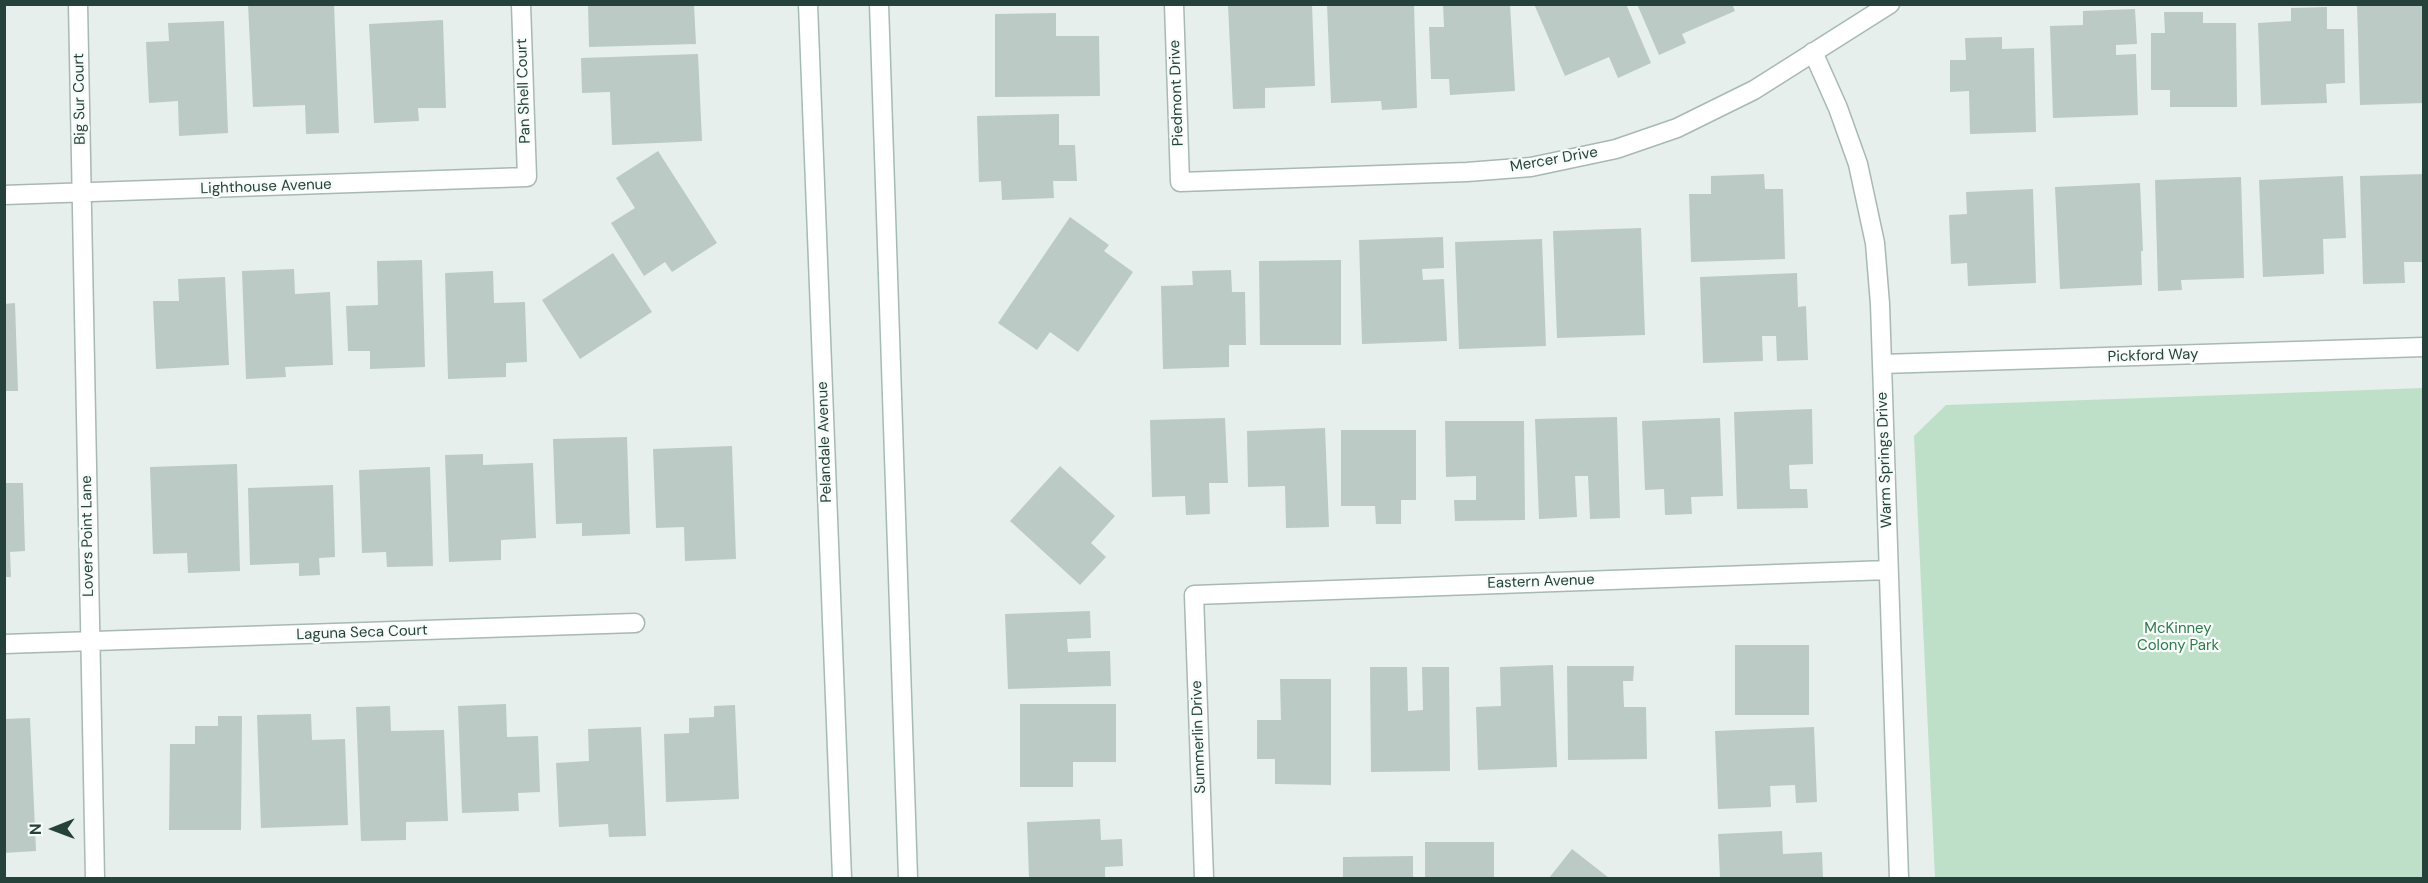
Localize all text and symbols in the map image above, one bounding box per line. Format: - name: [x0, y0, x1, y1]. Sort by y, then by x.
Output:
- street label: Pan Shell Court: [513, 38, 535, 144]
- street label: Piedmont Drive: [1166, 39, 1188, 147]
- street label: Big Sur Court: [70, 53, 90, 145]
- street label: Mercer Drive: [1509, 143, 1599, 177]
- street label: Lighthouse Avenue: [200, 176, 332, 198]
- street label: Pickford Way: [2107, 345, 2199, 367]
- street label: Pelandale Avenue: [814, 381, 836, 503]
- street label: Warm Springs Drive: [1874, 392, 1896, 528]
- street label: Lovers Point Lane: [78, 475, 98, 597]
- street label: Eastern Avenue: [1487, 571, 1595, 593]
- park label: McKinney Colony Park: [2137, 620, 2219, 655]
- street label: Laguna Seca Court: [296, 622, 428, 644]
- street label: Summerlin Drive: [1188, 680, 1210, 794]
- north arrow: [24, 799, 84, 859]
- text: N: [25, 823, 46, 835]

